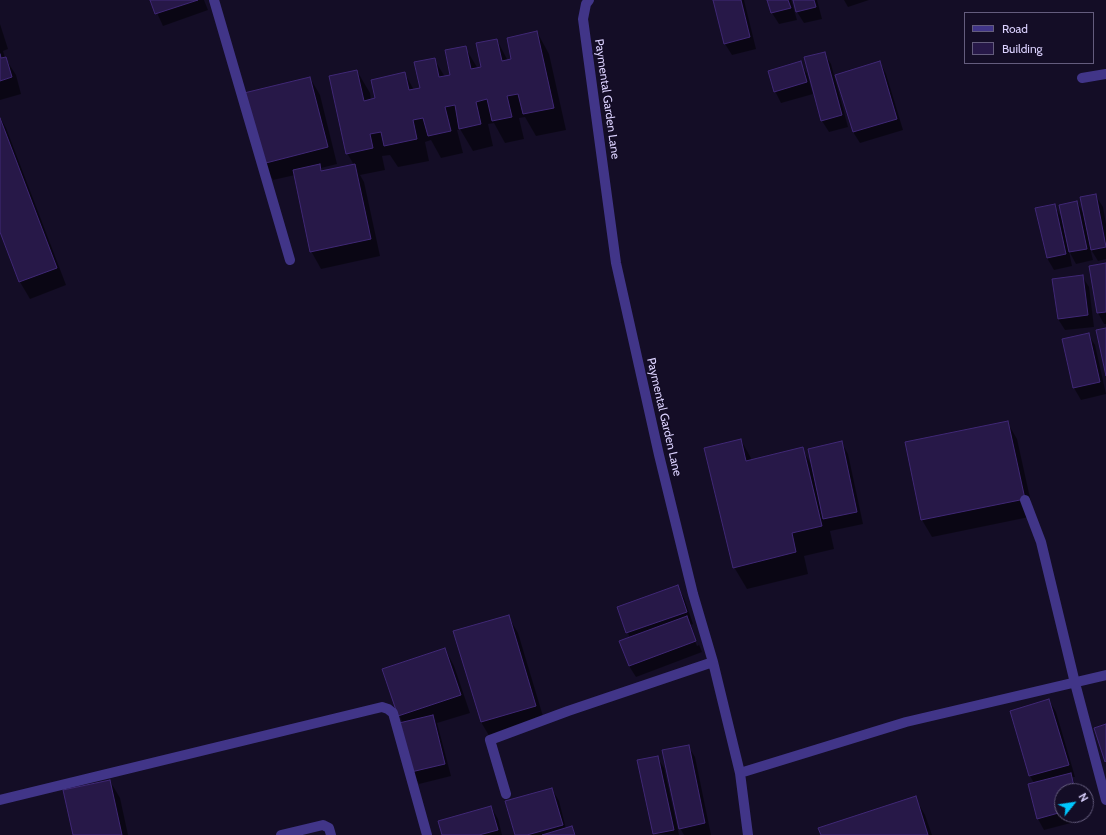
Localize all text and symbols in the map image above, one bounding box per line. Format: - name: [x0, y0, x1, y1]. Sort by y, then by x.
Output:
- legend: [964, 12, 1094, 64]
- text: Road: [1002, 21, 1028, 36]
- street label: Paymental Garden Lane: [591, 38, 623, 160]
- text: Building: [1002, 41, 1043, 56]
- street label: Paymental Garden Lane: [643, 356, 685, 478]
- north arrow: [1054, 783, 1094, 823]
- text: N: [1076, 791, 1092, 804]

